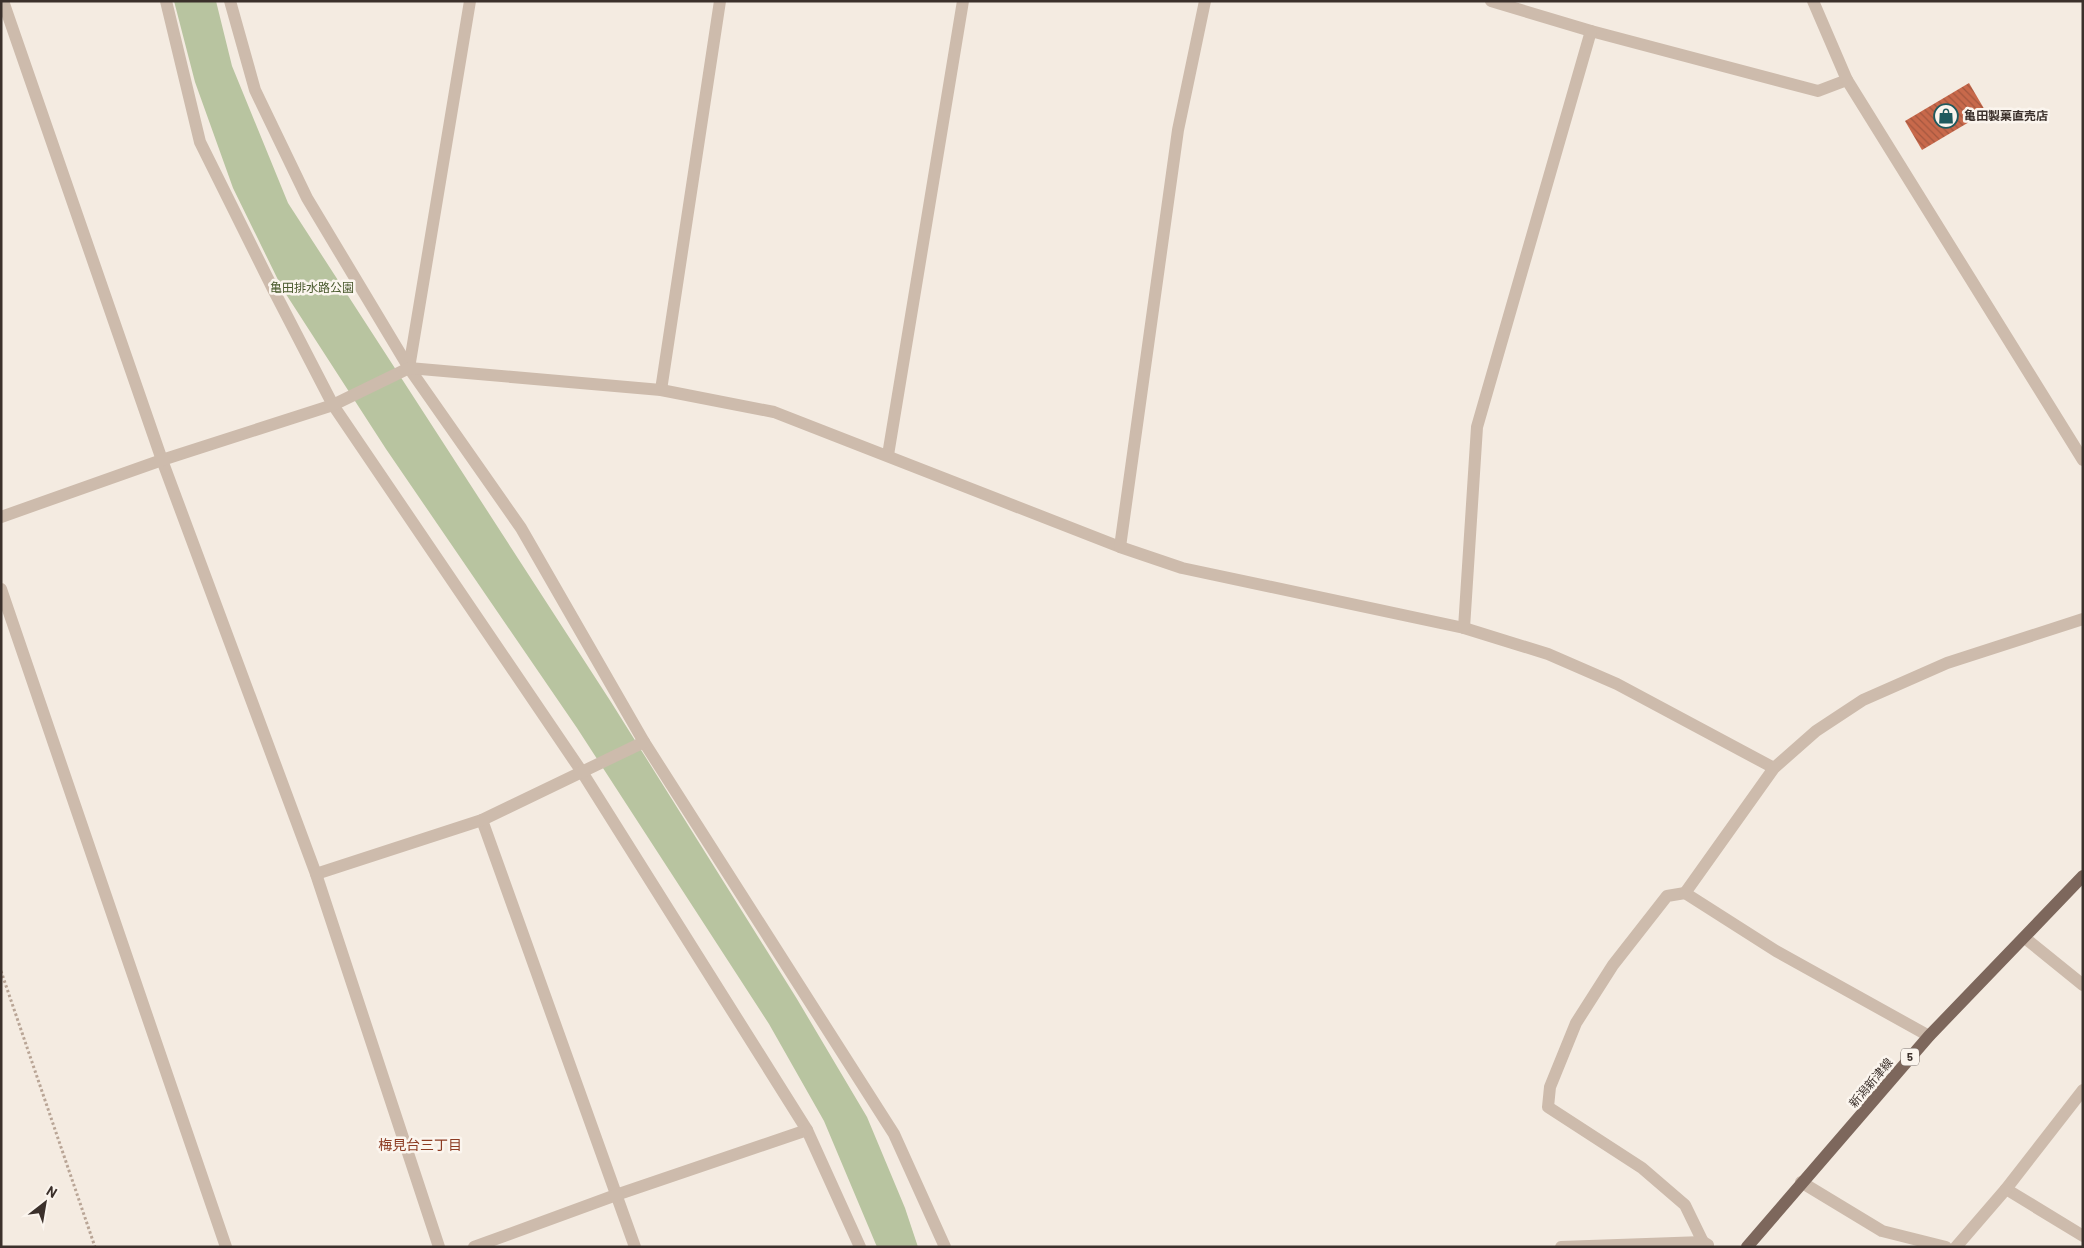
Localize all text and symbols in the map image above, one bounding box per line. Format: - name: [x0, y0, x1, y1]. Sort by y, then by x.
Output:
- shop icon: 亀田製菓直売店: [1933, 103, 1959, 129]
- place label: 亀田製菓直売店: [1964, 108, 2048, 122]
- park label: 亀田排水路公園: [270, 280, 354, 294]
- road number: 5: [1901, 1048, 1919, 1066]
- street label: 新潟新津線: [1846, 1055, 1895, 1110]
- district label: 梅見台三丁目: [378, 1136, 462, 1153]
- north arrow: [20, 1178, 70, 1228]
- text: N: [44, 1182, 60, 1201]

